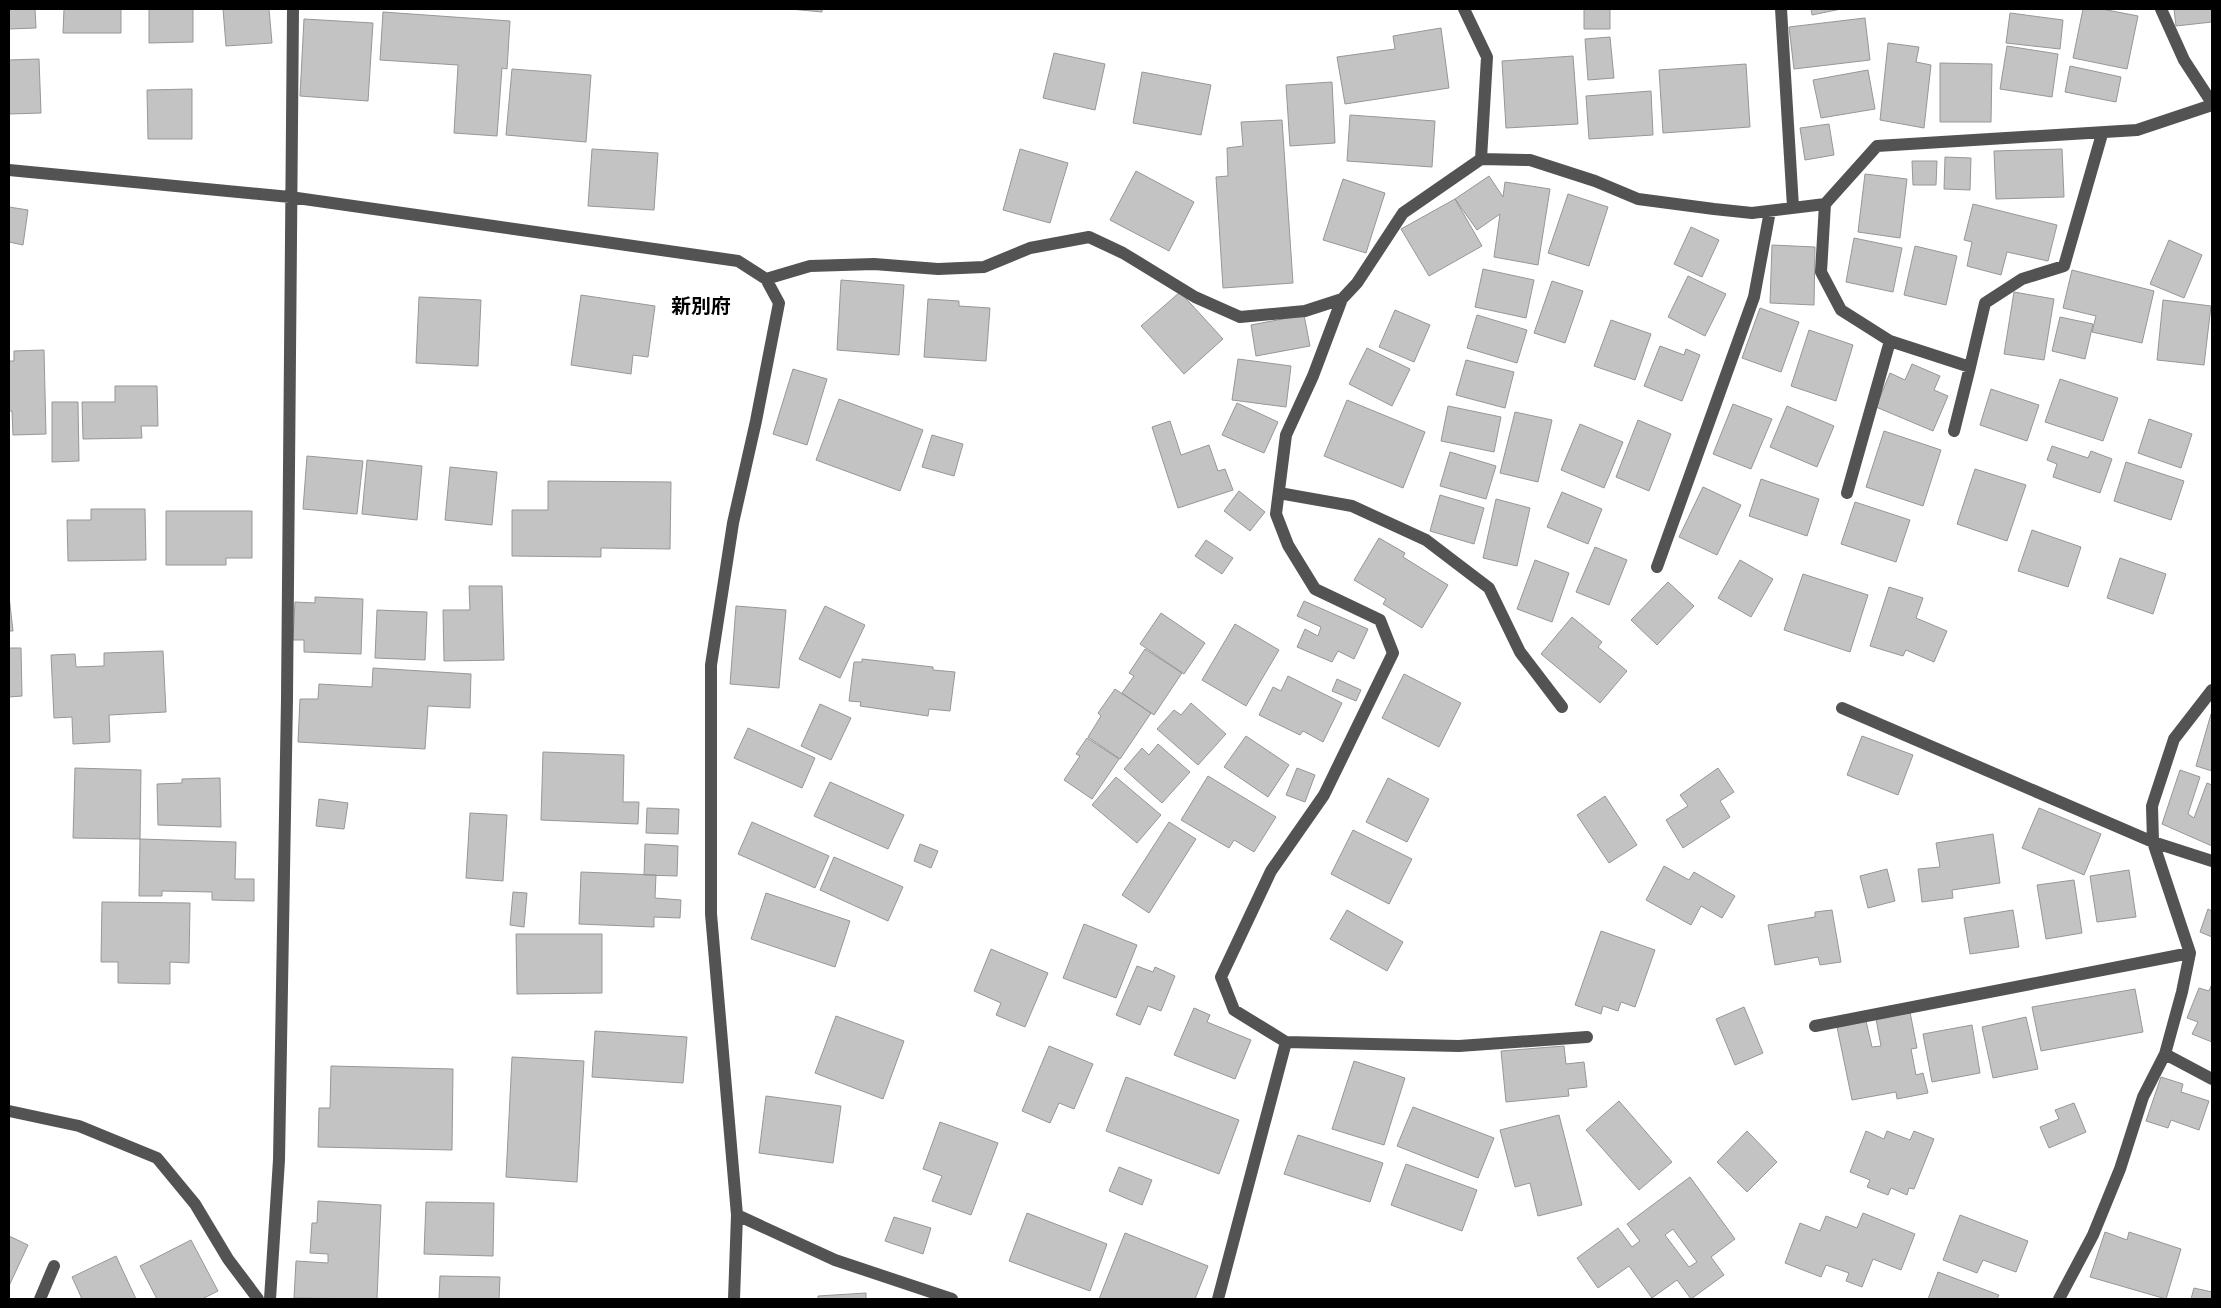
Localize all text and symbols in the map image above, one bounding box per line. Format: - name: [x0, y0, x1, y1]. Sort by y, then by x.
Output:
- district label: 新別府: [671, 293, 731, 317]

